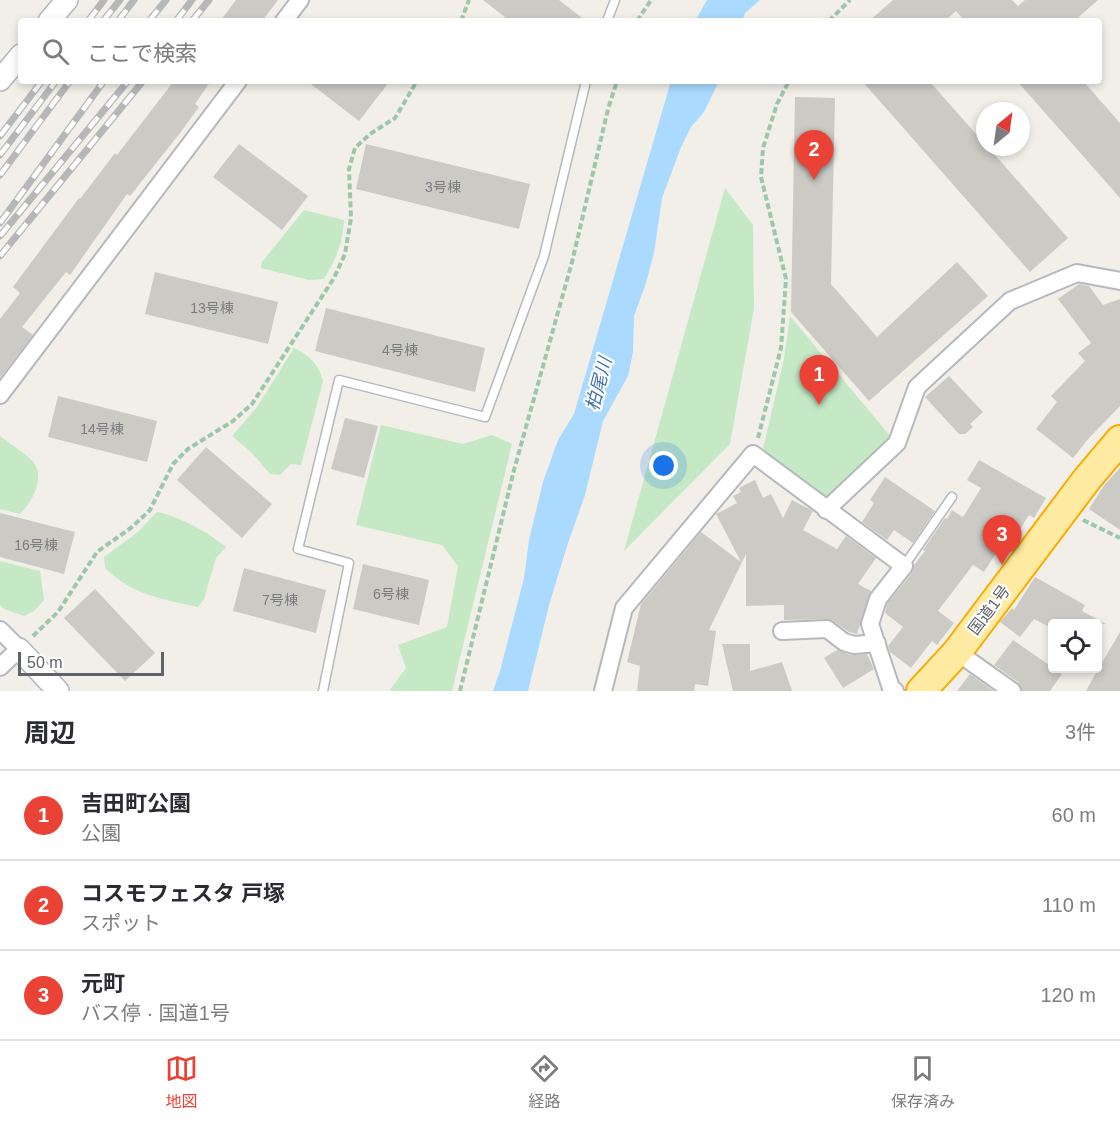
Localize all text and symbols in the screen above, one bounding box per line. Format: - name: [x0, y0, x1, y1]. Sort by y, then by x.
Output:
- search box: [18, 18, 1102, 84]
- icon: search: [39, 35, 72, 68]
- text: ここで検索: [87, 41, 197, 66]
- north arrow: [976, 102, 1030, 156]
- pin: 2: [794, 130, 834, 180]
- house number: 3号棟: [425, 179, 461, 195]
- house number: 13号棟: [190, 300, 234, 316]
- house number: 4号棟: [382, 342, 418, 358]
- water label: 柏尾川: [582, 353, 616, 413]
- pin: 1: [800, 356, 838, 405]
- house number: 14号棟: [80, 421, 124, 437]
- your location: [649, 451, 678, 480]
- pin: 3: [982, 516, 1022, 565]
- house number: 16号棟: [14, 537, 58, 553]
- street label: 国道1号: [965, 582, 1013, 638]
- house number: 6号棟: [373, 586, 409, 602]
- house number: 7号棟: [262, 592, 298, 608]
- map controls: [1048, 619, 1102, 673]
- button: locate: [1048, 619, 1102, 673]
- scale bar: [18, 649, 164, 676]
- text: 50 m: [27, 654, 63, 671]
- text: 周辺: [24, 718, 76, 748]
- text: 3件: [1065, 721, 1096, 743]
- text: 吉田町公園: [81, 791, 191, 816]
- text: 1: [38, 804, 49, 826]
- text: 60 m: [1052, 804, 1096, 826]
- text: 公園: [81, 822, 121, 844]
- text: コスモフェスタ 戸塚: [81, 881, 285, 906]
- text: 2: [38, 894, 49, 916]
- text: 110 m: [1042, 894, 1096, 916]
- text: スポット: [81, 912, 161, 934]
- text: 元町: [81, 971, 125, 996]
- text: 3: [38, 984, 49, 1006]
- text: 120 m: [1040, 984, 1096, 1006]
- text: バス停 · 国道1号: [81, 1002, 230, 1024]
- tab: 地図: [165, 1052, 198, 1112]
- tab: 経路: [528, 1052, 561, 1112]
- tab: 保存済み: [891, 1052, 955, 1112]

